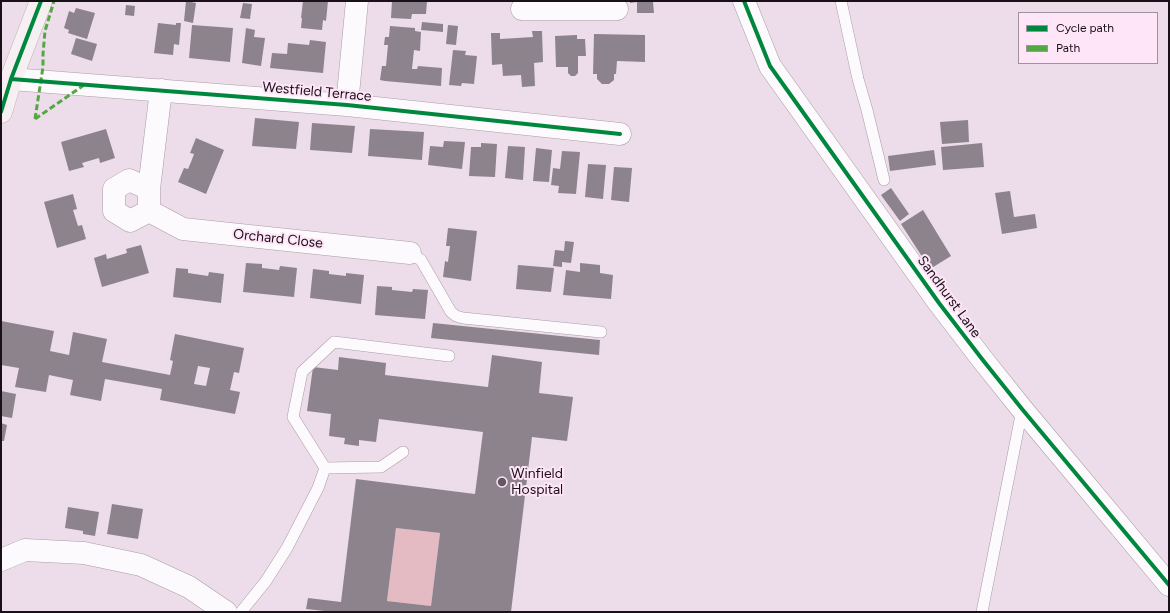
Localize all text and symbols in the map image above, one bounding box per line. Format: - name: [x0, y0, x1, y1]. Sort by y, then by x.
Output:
- legend: [1018, 12, 1158, 64]
- text: Cycle path: [1056, 21, 1114, 35]
- text: Path: [1056, 41, 1080, 55]
- street label: Westfield Terrace: [262, 79, 372, 105]
- street label: Orchard Close: [232, 226, 324, 252]
- street label: Sandhurst Lane: [914, 253, 984, 341]
- place label: Winfield Hospital: [511, 466, 563, 498]
- marker: Winfield Hospital: [496, 476, 508, 488]

